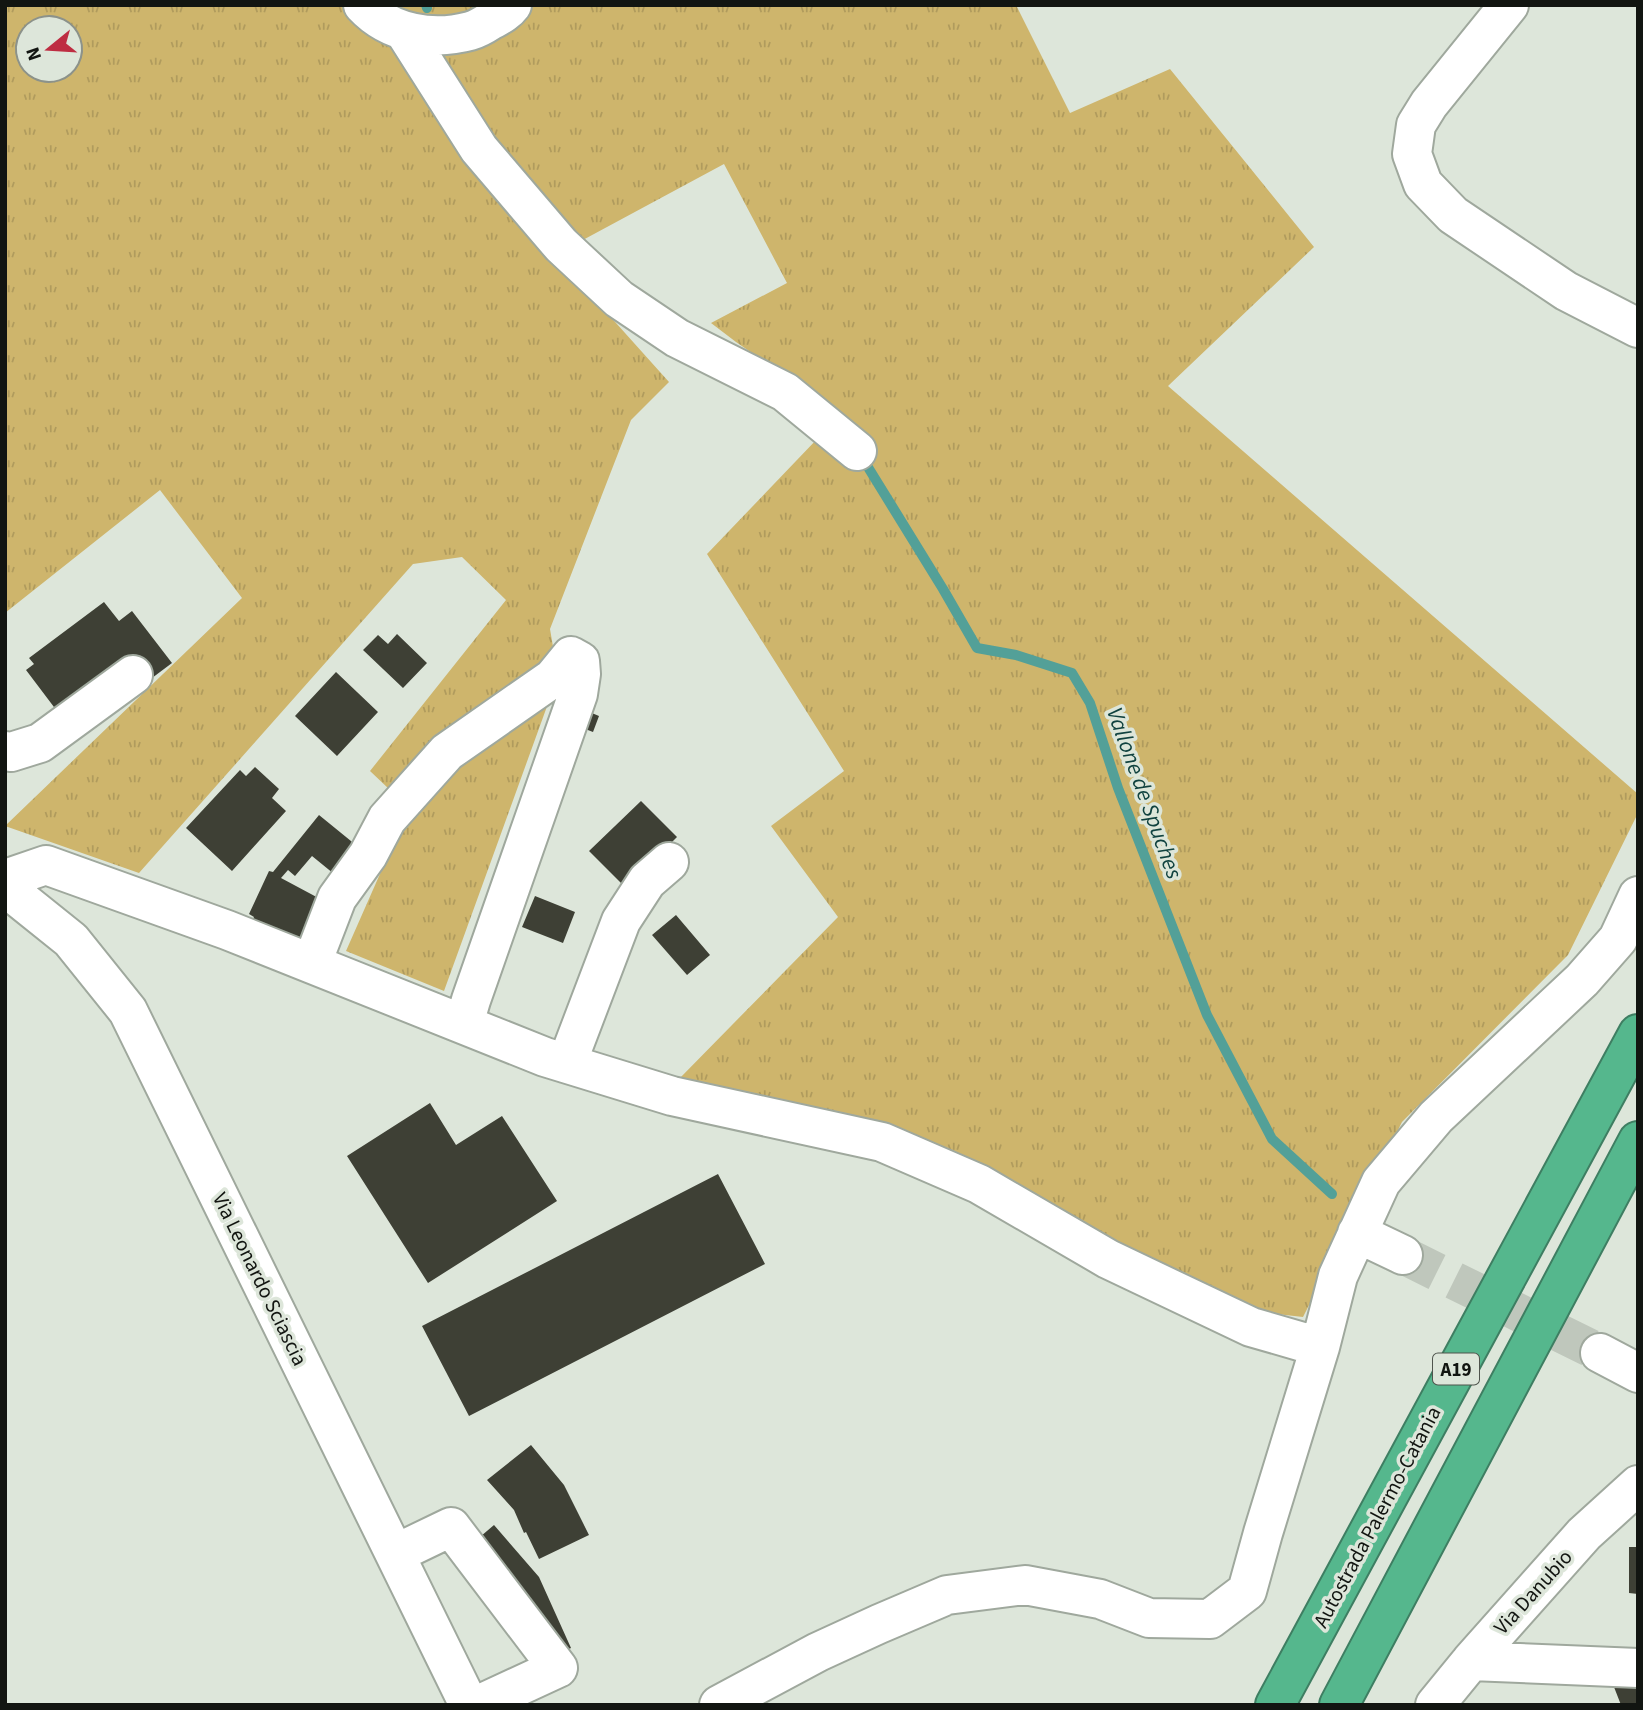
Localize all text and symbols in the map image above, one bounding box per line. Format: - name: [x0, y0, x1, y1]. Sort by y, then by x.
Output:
- north arrow: [14, 14, 84, 84]
- text: N: [19, 44, 49, 64]
- water label: Vallone de Spuches: [1098, 703, 1191, 884]
- street label: Via Leonardo Sciascia: [205, 1187, 315, 1371]
- road number: A19: [1433, 1354, 1479, 1385]
- street label: Autostrada Palermo-Catania: [1306, 1401, 1448, 1633]
- street label: Via Danubio: [1487, 1543, 1579, 1641]

